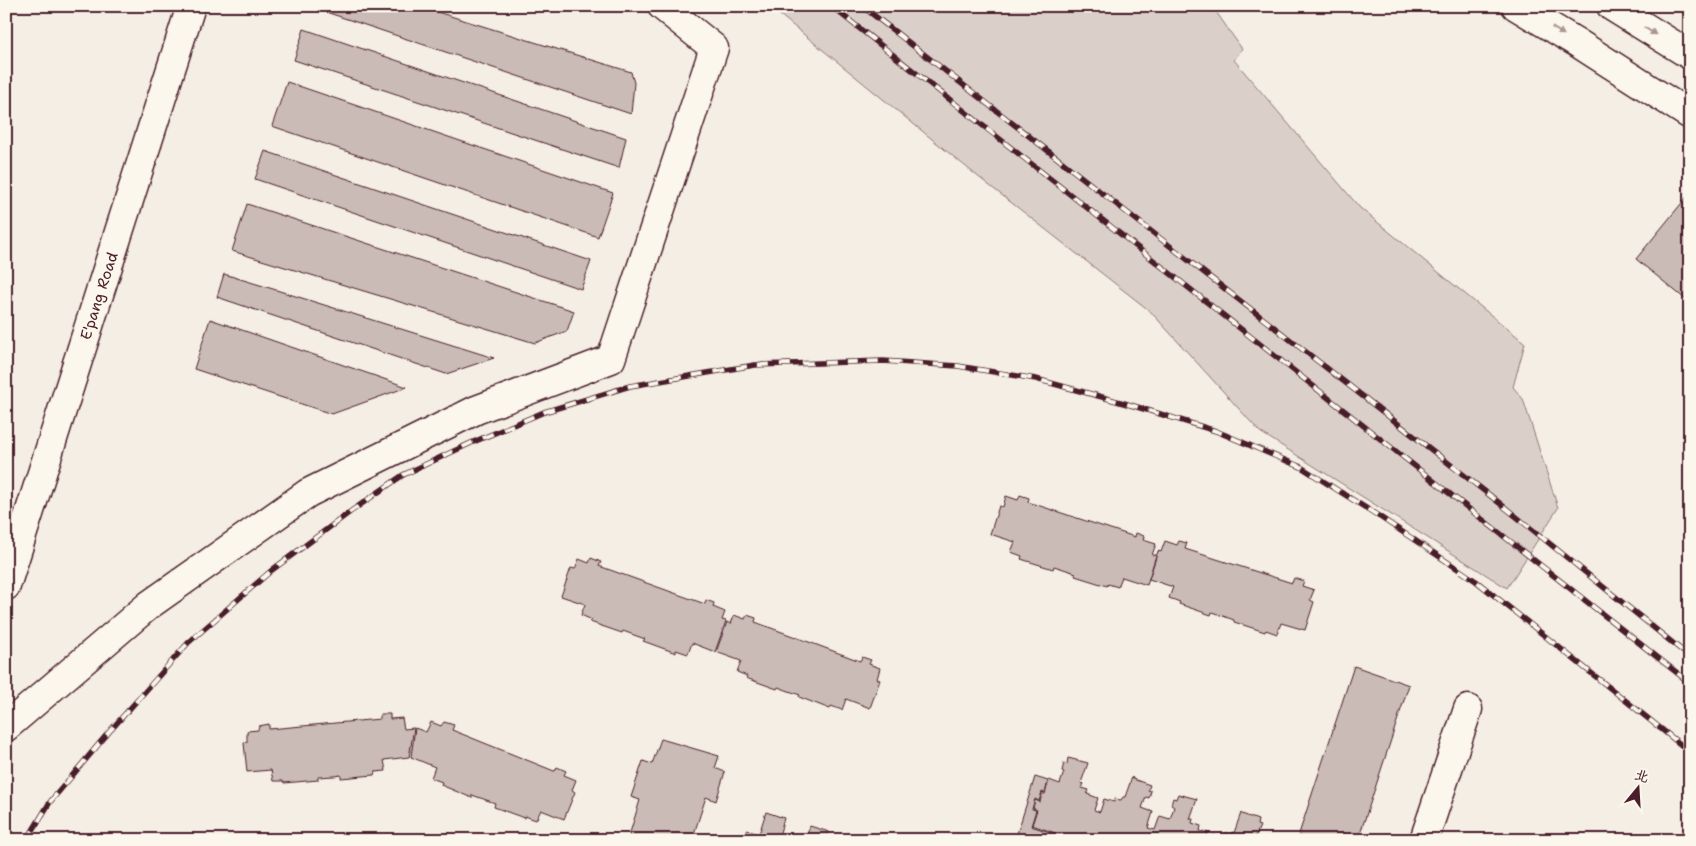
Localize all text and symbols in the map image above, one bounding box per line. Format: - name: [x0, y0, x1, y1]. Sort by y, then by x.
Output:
- one-way arrow: [1644, 26, 1657, 35]
- one-way arrow: [1552, 27, 1565, 36]
- street label: E'pang Road: [75, 249, 123, 342]
- north arrow: [1614, 764, 1664, 814]
- text: 北: [1633, 765, 1651, 786]

